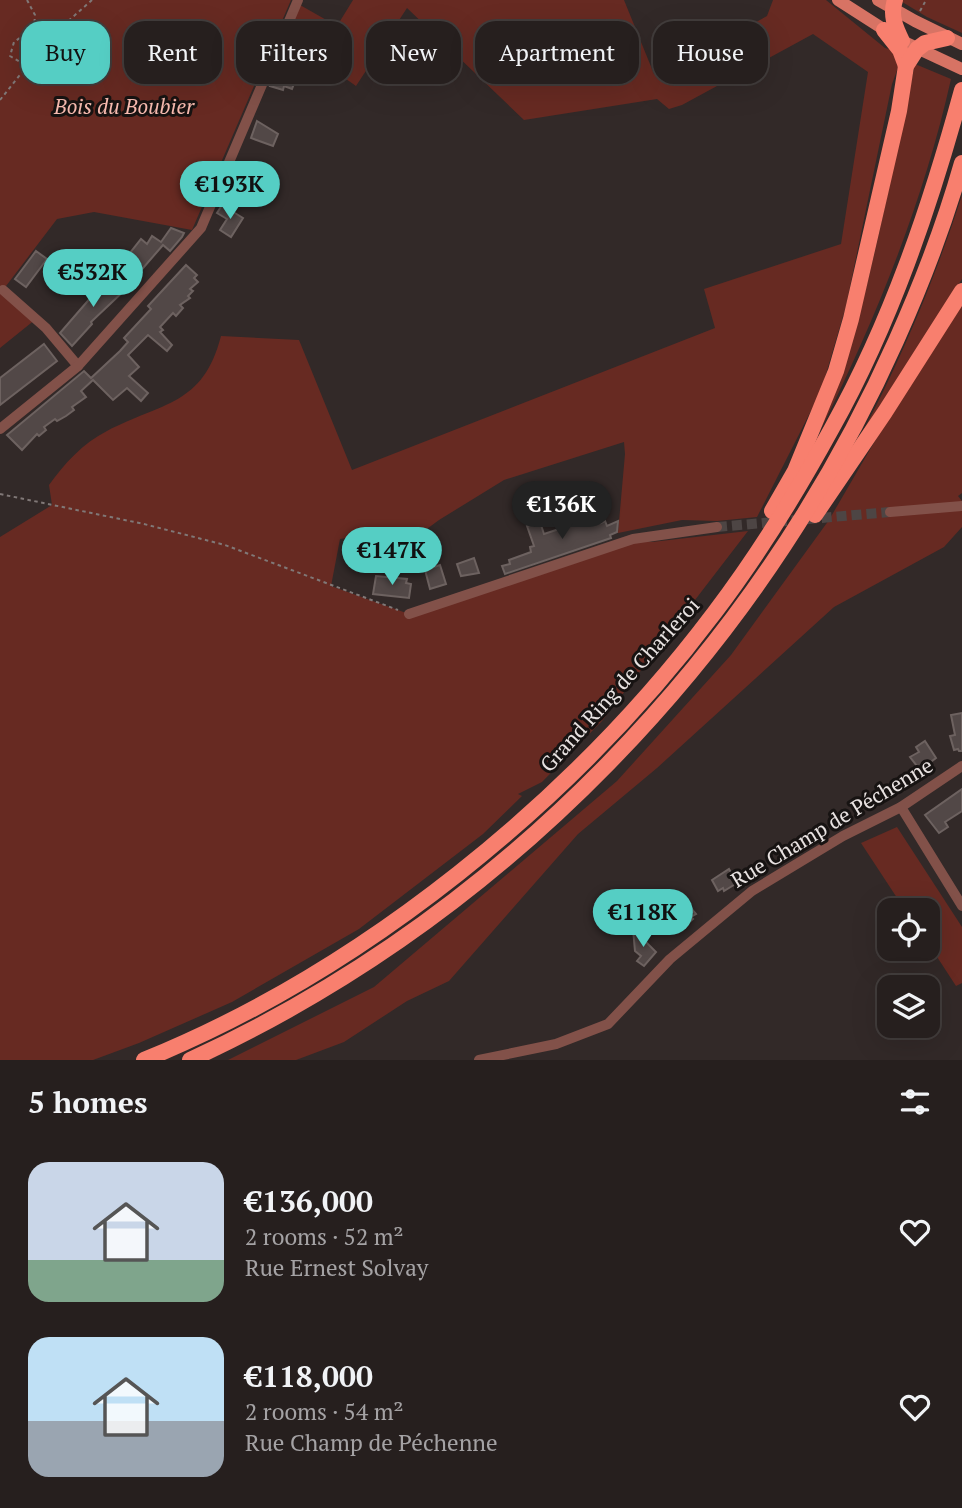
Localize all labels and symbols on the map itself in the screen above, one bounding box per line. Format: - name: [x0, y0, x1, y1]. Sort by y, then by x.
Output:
- park label: Bois du Boubier: [53, 92, 195, 120]
- pin: €193K: [181, 162, 279, 221]
- pin: €532K: [44, 250, 142, 309]
- pin: €136K: [513, 482, 611, 541]
- pin: €147K: [343, 528, 441, 587]
- street label: Grand Ring de Charleroi: [533, 591, 705, 777]
- street label: Rue Champ de Péchenne: [725, 751, 938, 894]
- pin: €118K: [594, 890, 692, 949]

